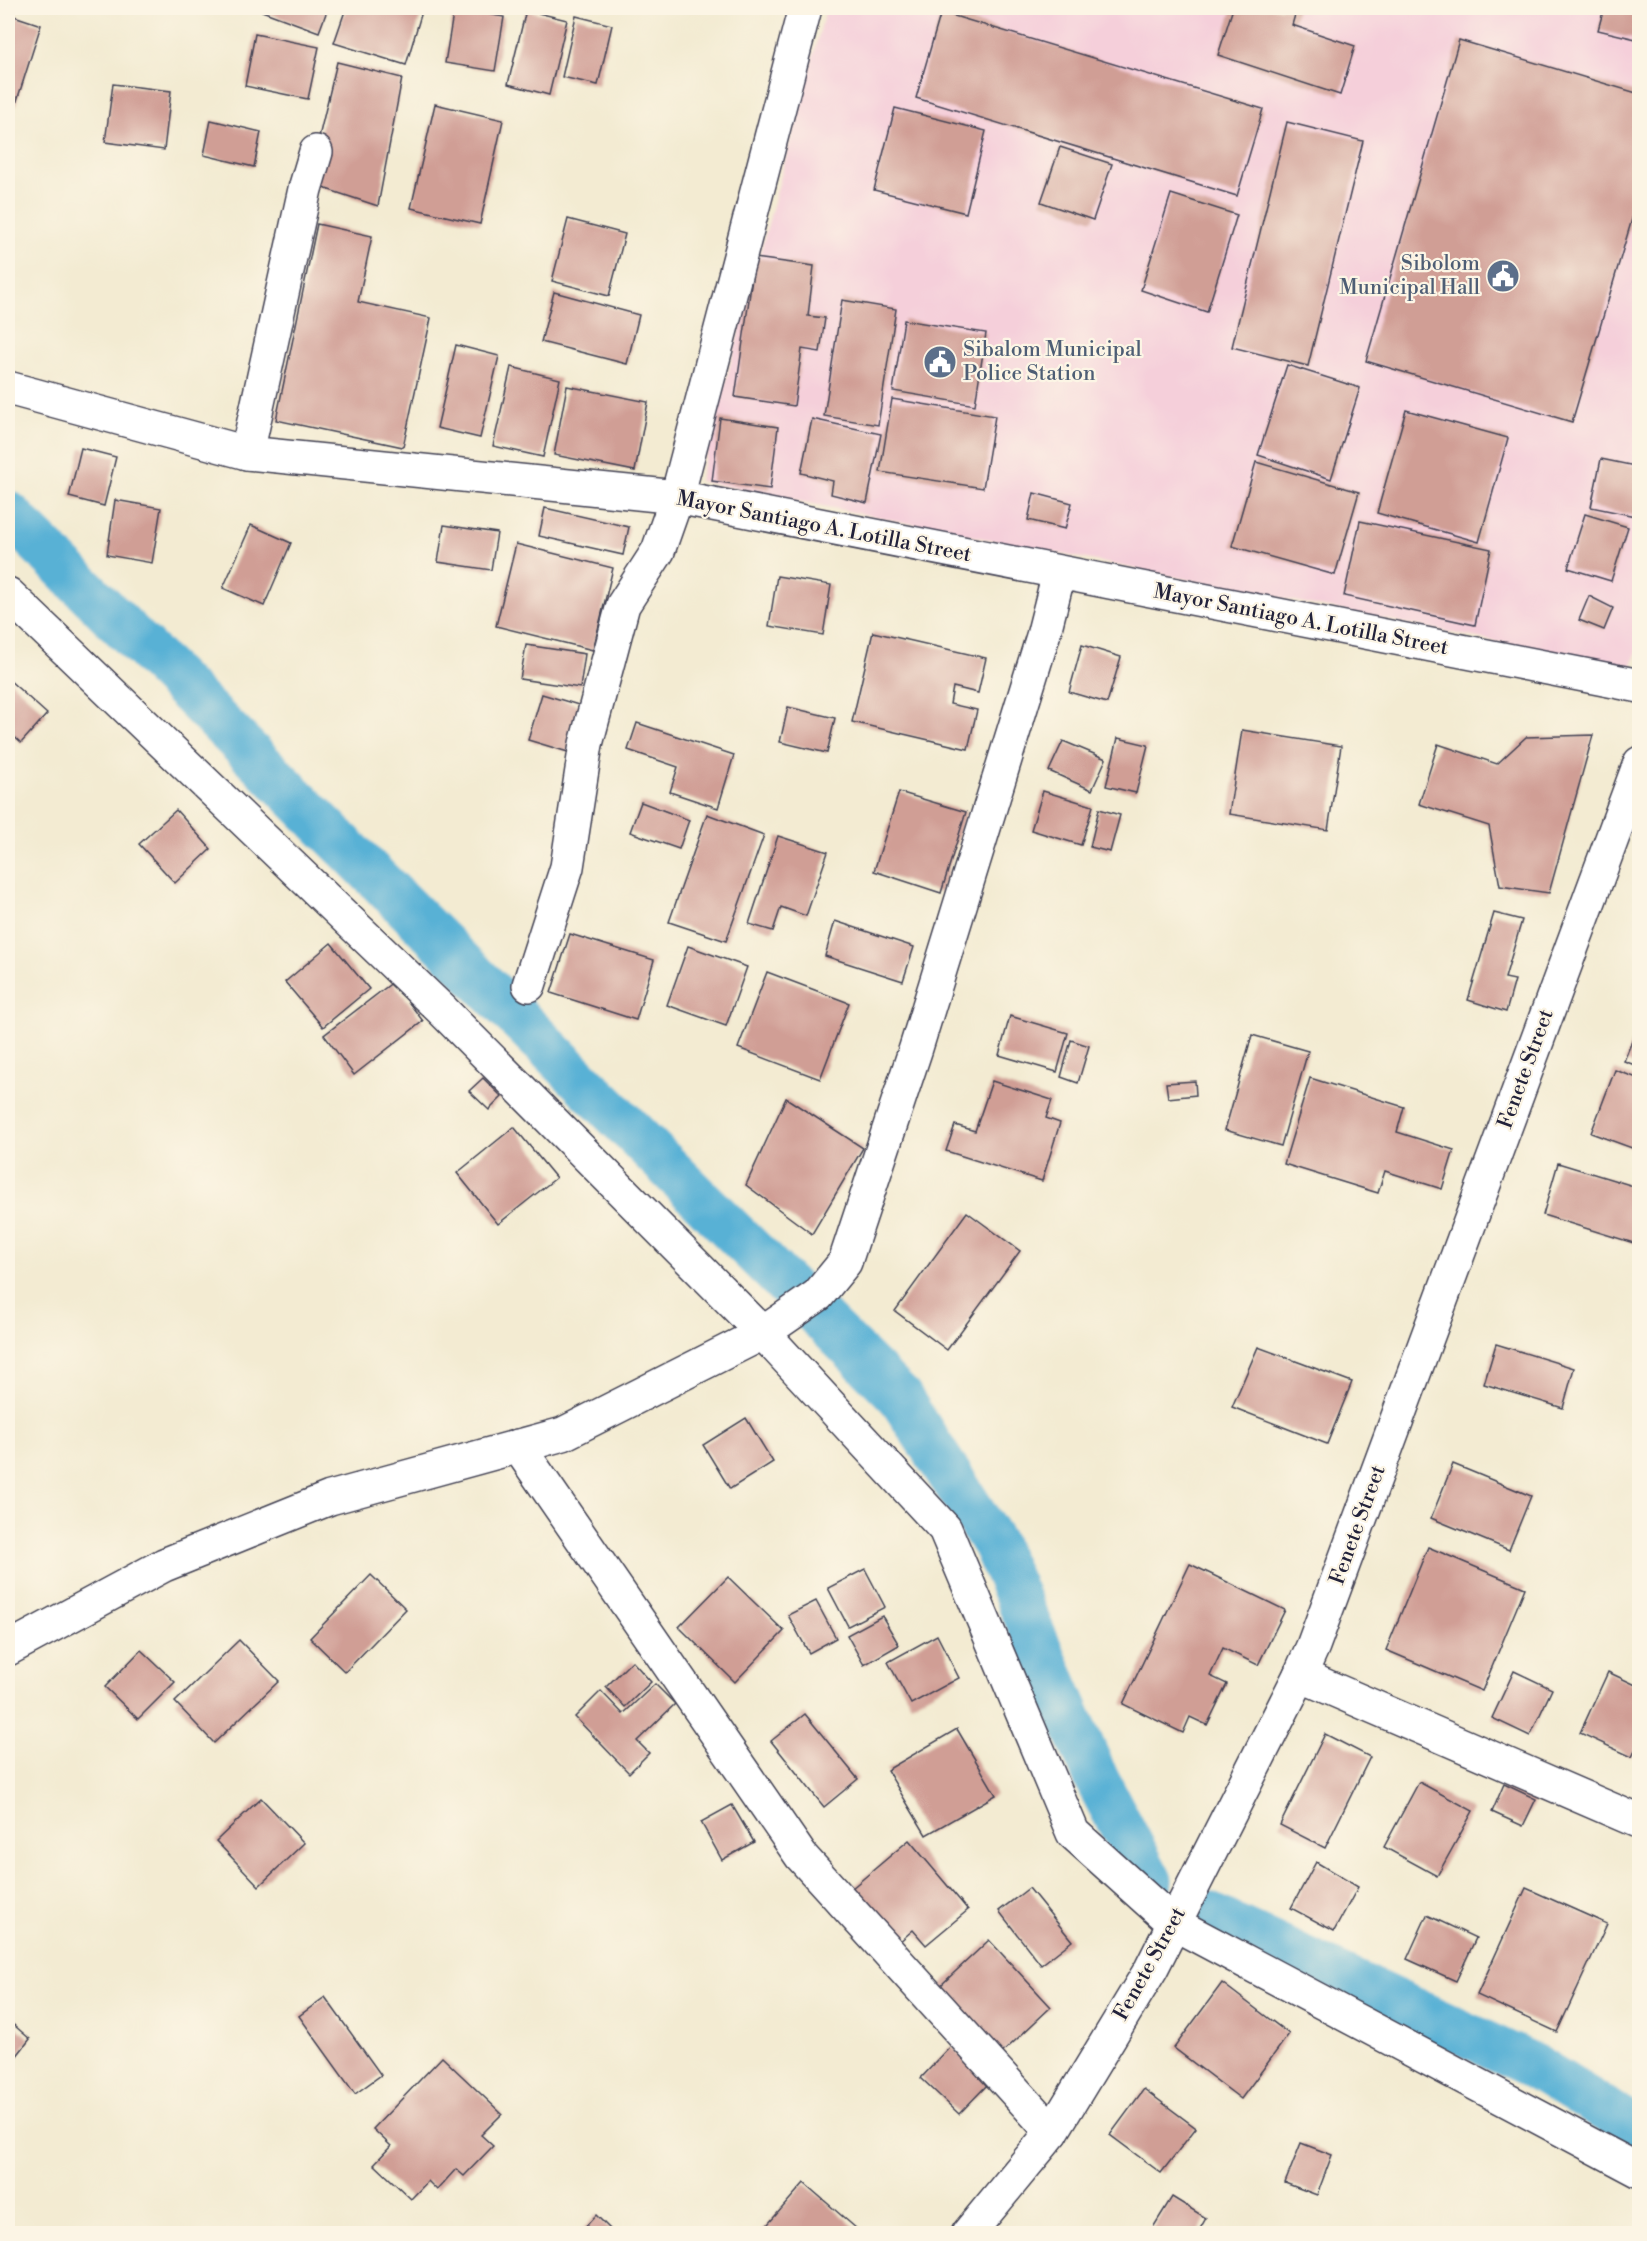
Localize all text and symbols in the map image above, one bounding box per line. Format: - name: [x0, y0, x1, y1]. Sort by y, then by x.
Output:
- place label: Sibolom Municipal Hall: [1339, 251, 1480, 301]
- public building icon: Sibolom Municipal Hall: [1485, 258, 1521, 294]
- place label: Sibalom Municipal Police Station: [963, 337, 1142, 387]
- public building icon: Sibalom Municipal Police Station: [922, 344, 958, 380]
- street label: Mayor Santiago A. Lotilla Street: [674, 486, 974, 568]
- street label: Mayor Santiago A. Lotilla Street: [1151, 579, 1451, 661]
- street label: Fenete Street: [1492, 1005, 1560, 1132]
- street label: Fenete Street: [1324, 1461, 1392, 1588]
- street label: Fenete Street: [1108, 1902, 1192, 2025]

